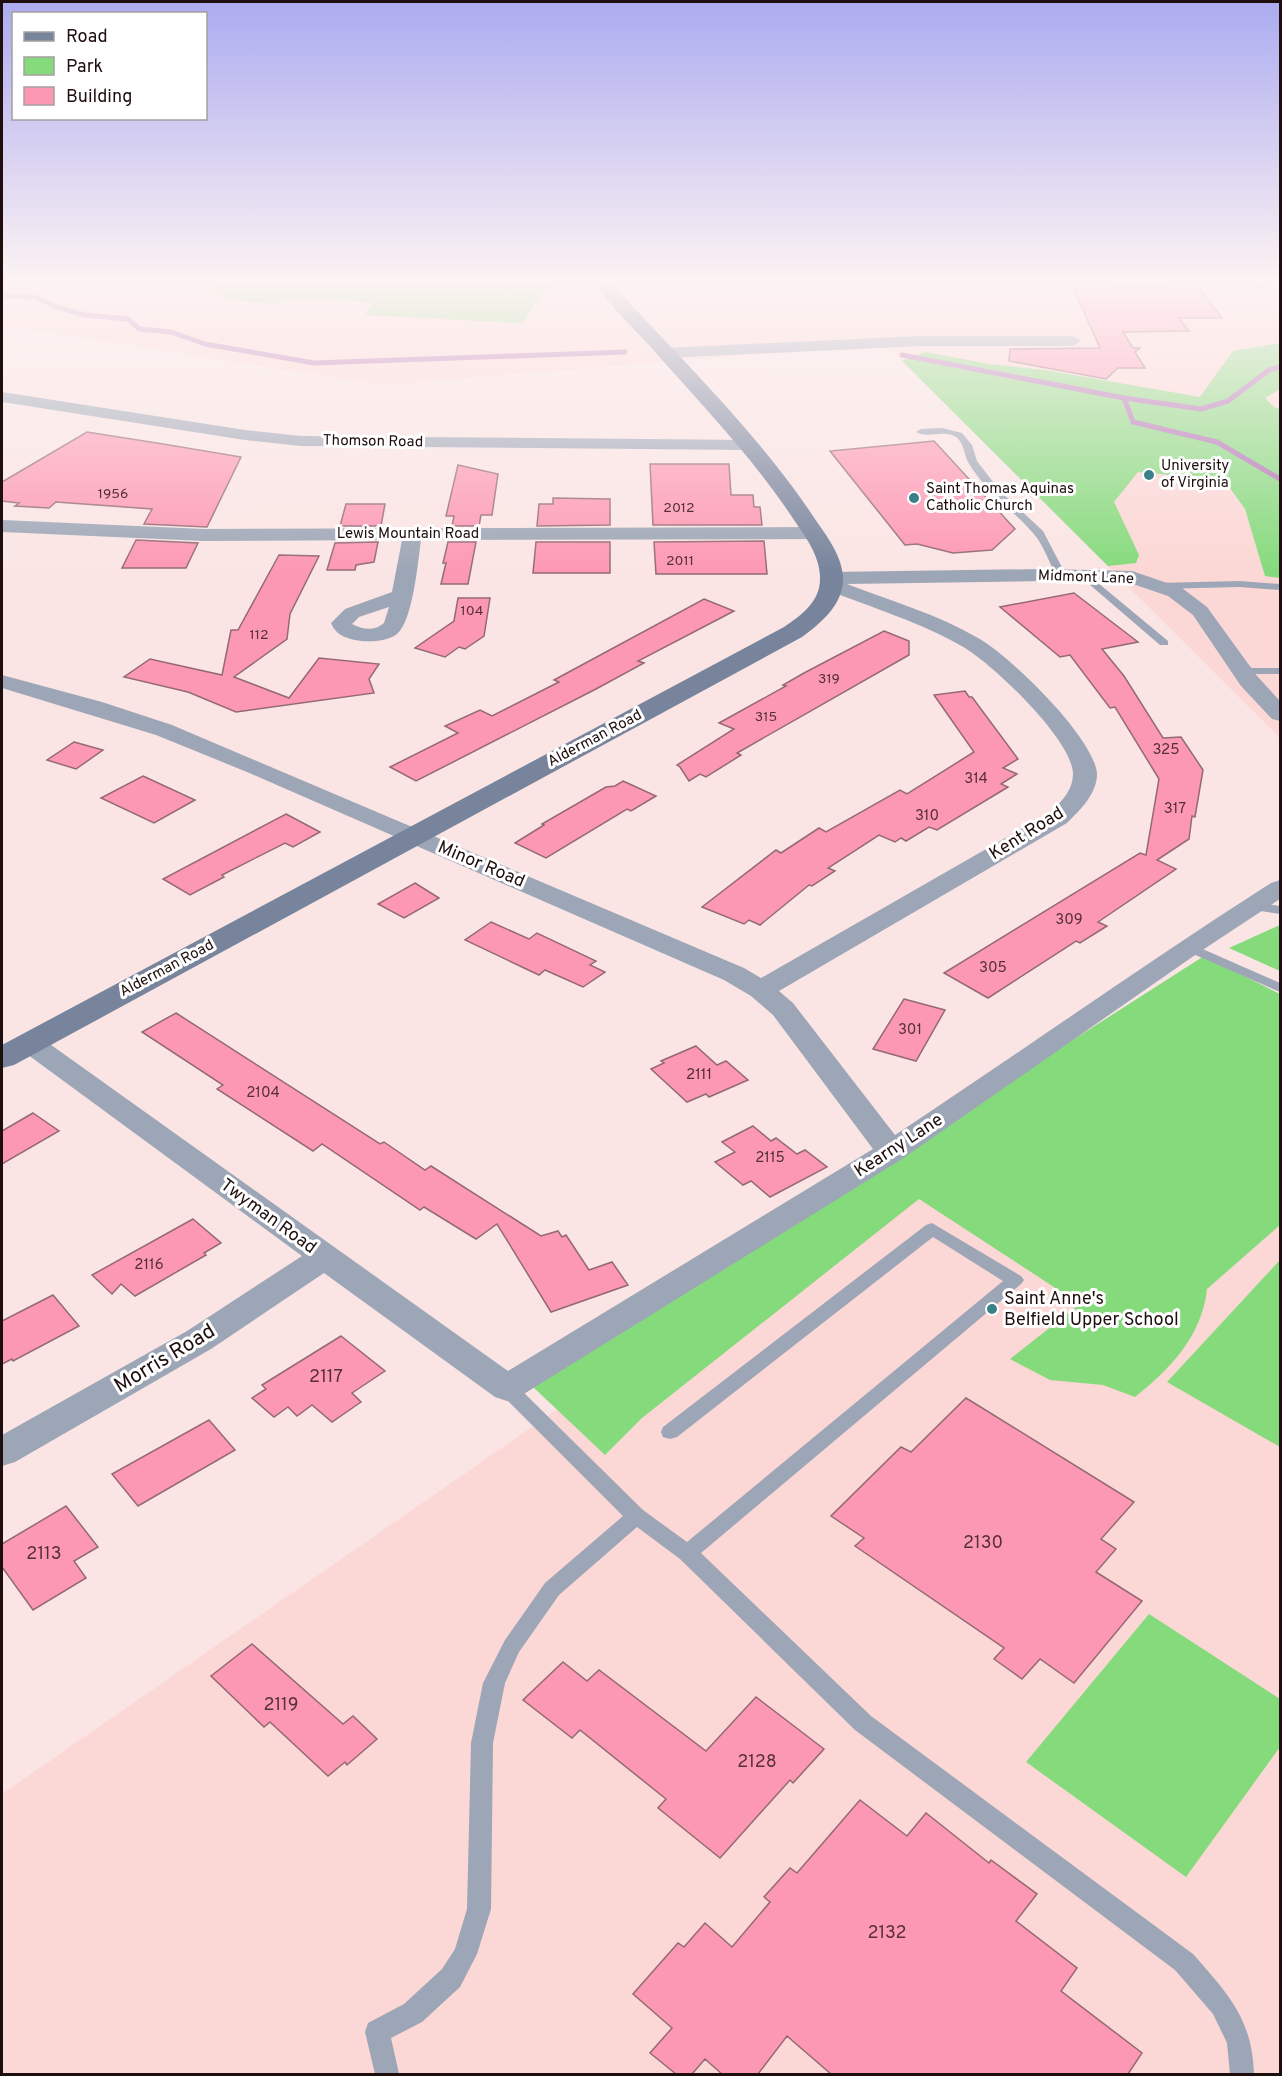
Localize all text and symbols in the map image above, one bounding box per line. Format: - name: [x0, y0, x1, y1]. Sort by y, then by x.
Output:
- legend: [12, 12, 207, 120]
- text: Road: [66, 26, 108, 49]
- text: Park: [66, 56, 103, 79]
- text: Building: [66, 86, 132, 109]
- street label: Thomson Road: [323, 432, 423, 452]
- place label: University of Virginia: [1161, 457, 1229, 493]
- marker: University of Virginia: [1142, 468, 1156, 482]
- place label: Saint Thomas Aquinas Catholic Church: [926, 480, 1074, 516]
- house number: 1956: [98, 486, 128, 503]
- marker: Saint Thomas Aquinas Catholic Church: [907, 491, 921, 505]
- house number: 2012: [663, 500, 695, 517]
- street label: Lewis Mountain Road: [337, 525, 479, 544]
- house number: 2011: [666, 553, 694, 570]
- street label: Midmont Lane: [1038, 567, 1134, 589]
- house number: 104: [461, 603, 483, 620]
- house number: 112: [249, 627, 269, 644]
- house number: 319: [818, 671, 840, 688]
- street label: Alderman Road: [545, 706, 645, 772]
- house number: 315: [755, 709, 777, 726]
- house number: 325: [1152, 741, 1180, 760]
- house number: 314: [964, 770, 988, 789]
- house number: 317: [1164, 800, 1186, 819]
- street label: Kent Road: [985, 802, 1069, 866]
- house number: 310: [915, 807, 939, 826]
- street label: Minor Road: [434, 836, 528, 894]
- house number: 309: [1055, 911, 1083, 930]
- street label: Alderman Road: [117, 936, 217, 1002]
- house number: 305: [979, 959, 1007, 978]
- house number: 301: [898, 1021, 922, 1040]
- house number: 2111: [686, 1066, 712, 1085]
- house number: 2104: [246, 1084, 280, 1103]
- street label: Kearny Lane: [850, 1109, 948, 1183]
- house number: 2115: [755, 1149, 785, 1168]
- street label: Twyman Road: [215, 1174, 321, 1260]
- house number: 2116: [134, 1256, 164, 1275]
- place label: Saint Anne's Belfield Upper School: [1004, 1288, 1179, 1332]
- marker: Saint Anne's Belfield Upper School: [985, 1302, 999, 1316]
- street label: Morris Road: [109, 1318, 221, 1400]
- house number: 2117: [309, 1366, 343, 1389]
- house number: 2130: [963, 1532, 1003, 1555]
- house number: 2113: [26, 1543, 62, 1566]
- house number: 2119: [263, 1694, 299, 1717]
- house number: 2128: [737, 1751, 777, 1774]
- house number: 2132: [867, 1922, 907, 1945]

